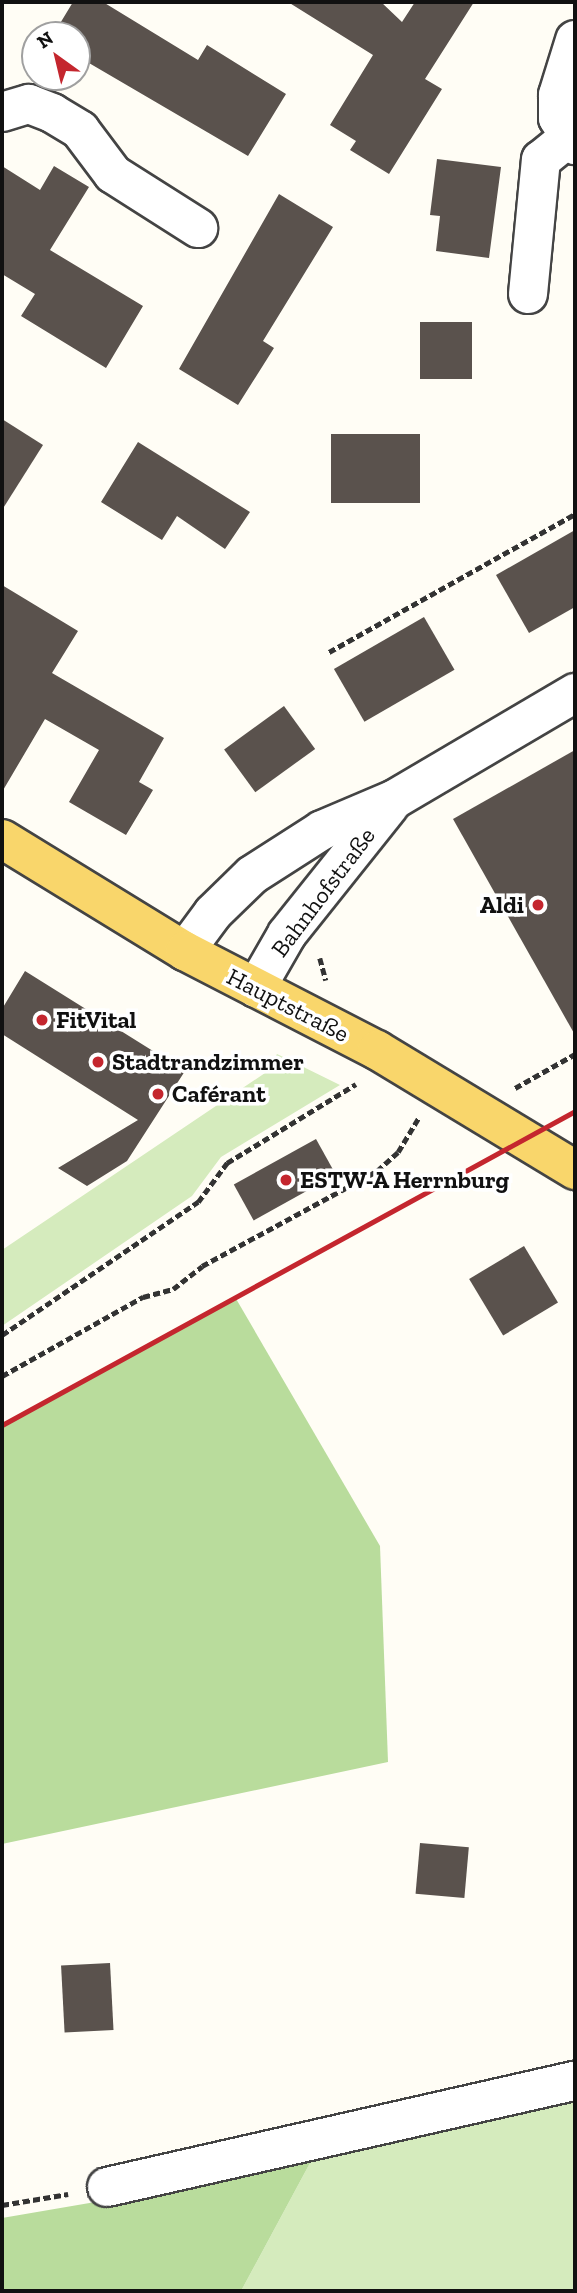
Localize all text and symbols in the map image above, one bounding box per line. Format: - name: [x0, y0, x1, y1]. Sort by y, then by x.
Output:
- north arrow: [21, 21, 91, 91]
- text: N: [33, 26, 58, 53]
- street label: Bahnhofstraße: [265, 822, 381, 962]
- place label: Aldi: [480, 891, 524, 919]
- marker: Aldi: [530, 897, 546, 913]
- street label: Hauptstraße: [222, 962, 354, 1048]
- place label: FitVital: [56, 1006, 136, 1034]
- marker: FitVital: [34, 1012, 50, 1028]
- place label: Stadtrandzimmer: [112, 1048, 304, 1076]
- marker: Stadtrandzimmer: [90, 1054, 106, 1070]
- place label: Caférant: [172, 1080, 266, 1108]
- marker: Caférant: [150, 1086, 166, 1102]
- place label: ESTW-A Herrnburg: [300, 1166, 510, 1194]
- marker: ESTW-A Herrnburg: [278, 1172, 294, 1188]

